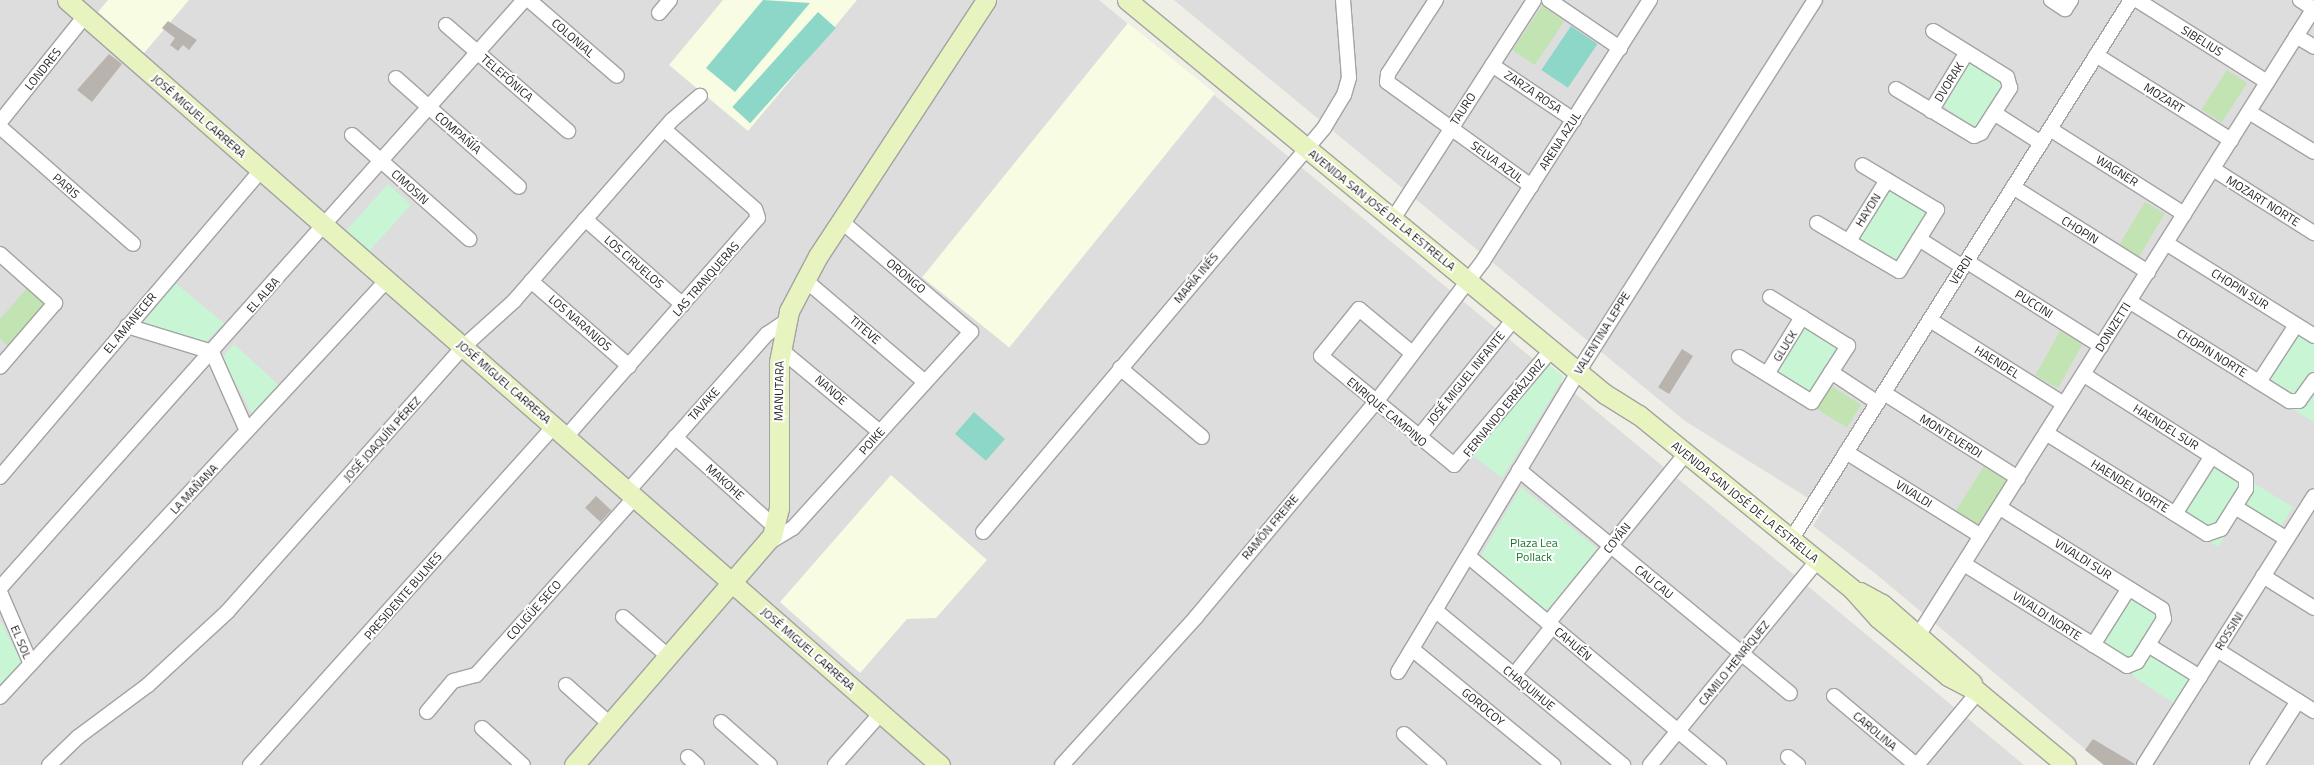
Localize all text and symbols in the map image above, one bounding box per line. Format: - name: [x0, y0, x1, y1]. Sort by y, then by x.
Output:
- street label: COLONIAL: [549, 16, 597, 60]
- street label: SIBELIUS: [2179, 23, 2225, 59]
- street label: LONDRES: [22, 45, 64, 93]
- street label: TELEFÓNICA: [478, 52, 536, 104]
- street label: DVORAK: [1931, 60, 1967, 104]
- street label: ZARZA ROSA: [1502, 68, 1564, 116]
- street label: JOSÉ MIGUEL CARRERA: [149, 71, 249, 161]
- street label: MOZART: [2141, 80, 2187, 116]
- street label: TAURO: [1447, 90, 1479, 128]
- street label: COMPAÑÍA: [432, 109, 484, 157]
- street label: ARENA AZUL: [1536, 109, 1584, 173]
- street label: SELVA AZUL: [1468, 138, 1526, 186]
- street label: AVENIDA SAN JOSÉ DE LA ESTRELLA: [1306, 146, 1458, 274]
- street label: WAGNER: [2093, 152, 2141, 190]
- street label: CIMOSIN: [388, 167, 432, 207]
- street label: PARIS: [50, 170, 82, 202]
- street label: MOZART NORTE: [2224, 173, 2302, 229]
- street label: HAYDN: [1852, 191, 1884, 229]
- street label: CHOPIN: [2059, 213, 2101, 247]
- street label: LOS CIRUELOS: [601, 232, 667, 292]
- street label: LAS TRANQUERAS: [670, 239, 742, 319]
- street label: MARÍA INÉS: [1171, 250, 1221, 306]
- street label: VERDI: [1946, 253, 1976, 287]
- street label: ORONGO: [884, 255, 928, 297]
- street label: CHOPIN SUR: [2209, 266, 2271, 312]
- street label: EL ALBA: [243, 274, 283, 316]
- street label: PUCCINI: [2012, 287, 2056, 321]
- street label: VALENTINA LEPPE: [1571, 289, 1633, 377]
- street label: EL AMANECER: [101, 290, 159, 356]
- street label: LOS NARANJOS: [546, 292, 614, 354]
- street label: DONIZETTI: [2092, 300, 2134, 354]
- street label: TITEVE: [847, 313, 883, 347]
- street label: CHOPIN NORTE: [2174, 326, 2250, 380]
- street label: GLUCK: [1770, 328, 1800, 364]
- street label: JOSÉ MIGUEL INFANTE: [1424, 329, 1508, 427]
- street label: JOSÉ MIGUEL CARRERA: [454, 337, 554, 427]
- street label: HAENDEL: [1972, 343, 2022, 381]
- street label: FERNANDO ERRÁZURIZ: [1460, 356, 1548, 460]
- street label: MANUTARA: [771, 361, 787, 421]
- street label: NANOE: [812, 372, 850, 408]
- street label: ENRIQUE CAMPINO: [1344, 374, 1430, 450]
- street label: TAVAKE: [685, 384, 723, 424]
- street label: JOSÉ JOAQUÍN PÉREZ: [340, 394, 424, 484]
- street label: HAENDEL SUR: [2131, 401, 2201, 453]
- street label: MONTEVERDI: [1917, 411, 1985, 461]
- street label: POIKE: [856, 424, 888, 458]
- street label: AVENIDA SAN JOSÉ DE LA ESTRELLA: [1669, 438, 1821, 566]
- street label: HAENDEL NORTE: [2088, 456, 2172, 516]
- street label: LA MAÑANA: [167, 461, 221, 517]
- street label: MAKOHE: [703, 461, 747, 503]
- street label: VIVALDI: [1893, 477, 1935, 511]
- street label: RAMÓN FREIRE: [1239, 492, 1301, 562]
- street label: COYÁN: [1600, 520, 1634, 556]
- park label: Plaza Lea Pollack: [1510, 536, 1558, 564]
- street label: VIVALDI SUR: [2052, 536, 2114, 582]
- street label: PRESIDENTE BULNES: [361, 549, 445, 643]
- street label: CAU CAU: [1632, 562, 1676, 602]
- street label: COLIGÜE SECO: [504, 577, 564, 643]
- street label: VIVALDI NORTE: [2010, 588, 2084, 644]
- street label: JOSÉ MIGUEL CARRERA: [758, 604, 858, 694]
- street label: ROSSINI: [2212, 609, 2246, 653]
- street label: CAMILO HENRÍQUEZ: [1695, 618, 1773, 708]
- street label: EL SOL: [7, 623, 35, 661]
- street label: CAHUÉN: [1551, 624, 1595, 664]
- street label: CHAQUIHUE: [1500, 663, 1558, 713]
- street label: GOROCOY: [1459, 685, 1507, 729]
- street label: CAROLINA: [1850, 708, 1900, 754]

